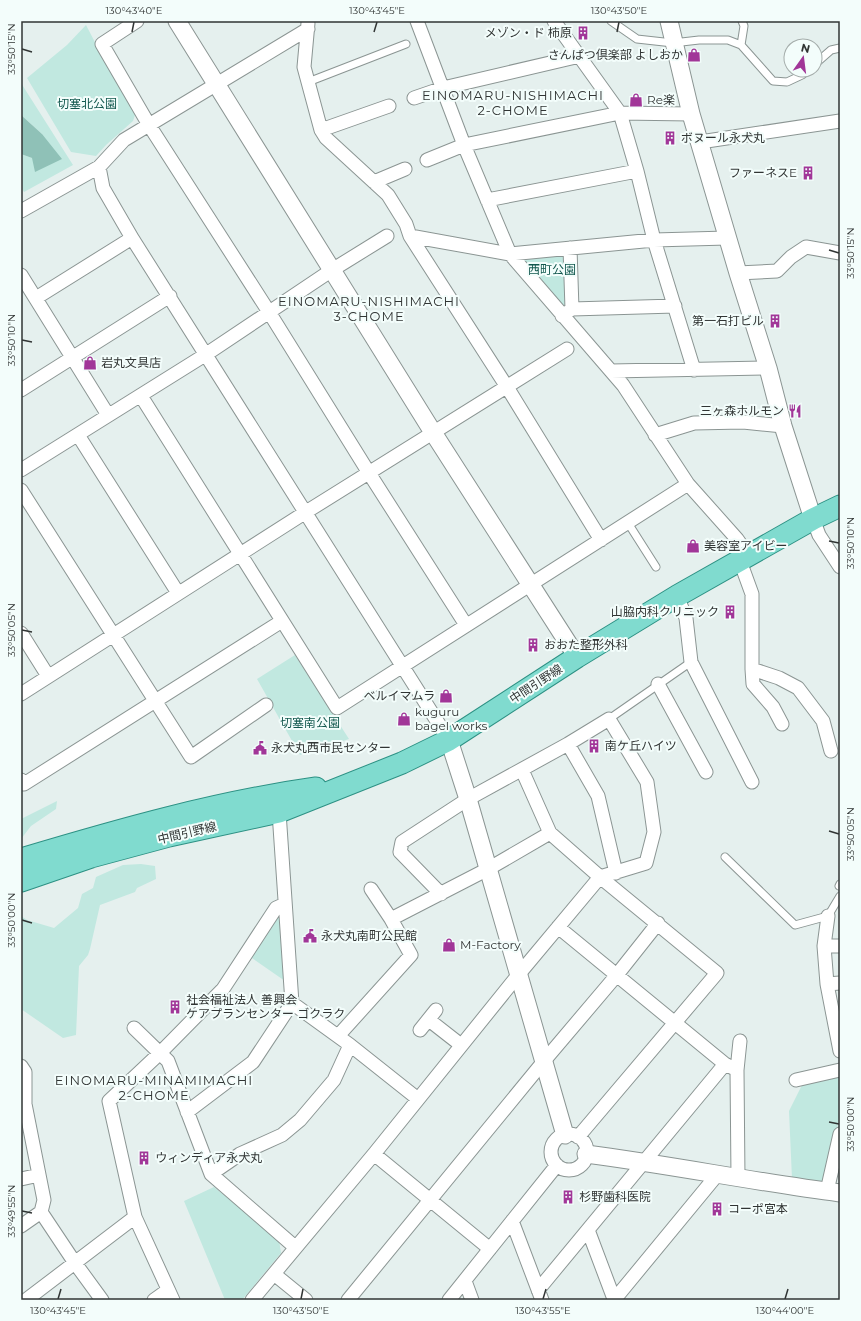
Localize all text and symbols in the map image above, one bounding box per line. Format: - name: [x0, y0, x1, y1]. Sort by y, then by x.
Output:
- text: 130°43'40"E: [105, 4, 163, 17]
- text: 130°43'45"E: [349, 4, 405, 17]
- text: 130°43'50"E: [591, 4, 648, 17]
- text: 33°50'15"N: [5, 23, 18, 75]
- place label: メゾン・ド 柿原: [485, 25, 572, 40]
- building icon: メゾン・ド 柿原: [575, 25, 591, 41]
- north arrow: [783, 38, 823, 78]
- text: N: [799, 40, 811, 56]
- place label: さんぱつ倶楽部 よしおか: [548, 47, 683, 62]
- shop icon: さんぱつ倶楽部 よしおか: [686, 47, 702, 63]
- district label: EINOMARU-NISHIMACHI 2-CHOME: [422, 87, 604, 118]
- shop icon: Re楽: [628, 92, 644, 108]
- place label: Re楽: [647, 92, 675, 107]
- park label: 切塞北公園: [57, 96, 117, 111]
- building icon: ボヌール永犬丸: [662, 130, 678, 146]
- place label: ボヌール永犬丸: [681, 130, 765, 145]
- place label: ファーネスE: [729, 165, 797, 180]
- building icon: ファーネスE: [800, 165, 816, 181]
- text: 33°50'15"N: [844, 227, 857, 279]
- park label: 西町公園: [528, 262, 576, 277]
- district label: EINOMARU-NISHIMACHI 3-CHOME: [278, 293, 460, 324]
- place label: 第一石打ビル: [692, 313, 764, 328]
- building icon: 第一石打ビル: [767, 313, 783, 329]
- text: 33°50'10"N: [5, 314, 18, 366]
- shop icon: 岩丸文具店: [82, 355, 98, 371]
- place label: 岩丸文具店: [101, 355, 161, 370]
- place label: 三ヶ森ホルモン: [700, 403, 784, 418]
- restaurant icon: 三ヶ森ホルモン: [787, 403, 803, 419]
- text: 33°50'10"N: [844, 517, 857, 569]
- shop icon: 美容室アイビー: [685, 538, 701, 554]
- place label: 美容室アイビー: [704, 538, 787, 553]
- text: 33°50'05"N: [5, 603, 18, 657]
- place label: 山脇内科クリニック: [611, 604, 719, 619]
- building icon: 山脇内科クリニック: [722, 604, 738, 620]
- building icon: おおた整形外科: [525, 637, 541, 653]
- place label: おおた整形外科: [544, 637, 628, 652]
- street label: 中間引野線: [506, 661, 565, 706]
- place label: ベルイマムラ: [364, 688, 435, 703]
- shop icon: ベルイマムラ: [438, 688, 454, 704]
- place label: kuguru bagel works: [415, 704, 488, 733]
- shop icon: kuguru bagel works: [396, 711, 412, 727]
- park label: 切塞南公園: [280, 715, 340, 730]
- building icon: 南ケ丘ハイツ: [586, 738, 602, 754]
- place label: 南ケ丘ハイツ: [605, 738, 677, 753]
- public building icon: 永犬丸西市民センター: [252, 740, 268, 756]
- place label: 永犬丸西市民センター: [271, 740, 391, 755]
- text: 33°50'05"N: [844, 807, 857, 861]
- street label: 中間引野線: [156, 818, 218, 847]
- text: 33°50'00"N: [5, 893, 18, 947]
- public building icon: 永犬丸南町公民館: [302, 928, 318, 944]
- place label: 永犬丸南町公民館: [321, 928, 417, 943]
- shop icon: M-Factory: [441, 937, 457, 953]
- place label: M-Factory: [460, 937, 521, 952]
- place label: 社会福祉法人 善興会 ケアプランセンター ゴクラク: [186, 992, 345, 1021]
- building icon: 社会福祉法人 善興会 ケアプランセンター ゴクラク: [167, 999, 183, 1015]
- district label: EINOMARU-MINAMIMACHI 2-CHOME: [55, 1072, 253, 1103]
- text: 33°50'00"N: [844, 1097, 857, 1151]
- building icon: ウィンディア永犬丸: [136, 1150, 152, 1166]
- place label: ウィンディア永犬丸: [155, 1150, 262, 1165]
- text: 33°49'55"N: [5, 1185, 18, 1237]
- building icon: 杉野歯科医院: [560, 1189, 576, 1205]
- place label: 杉野歯科医院: [579, 1189, 651, 1204]
- building icon: コーポ宮本: [709, 1201, 725, 1217]
- place label: コーポ宮本: [728, 1201, 788, 1216]
- text: 130°43'45"E: [30, 1304, 86, 1317]
- text: 130°43'50"E: [273, 1304, 330, 1317]
- text: 130°43'55"E: [515, 1304, 571, 1317]
- text: 130°44'00"E: [756, 1304, 815, 1317]

